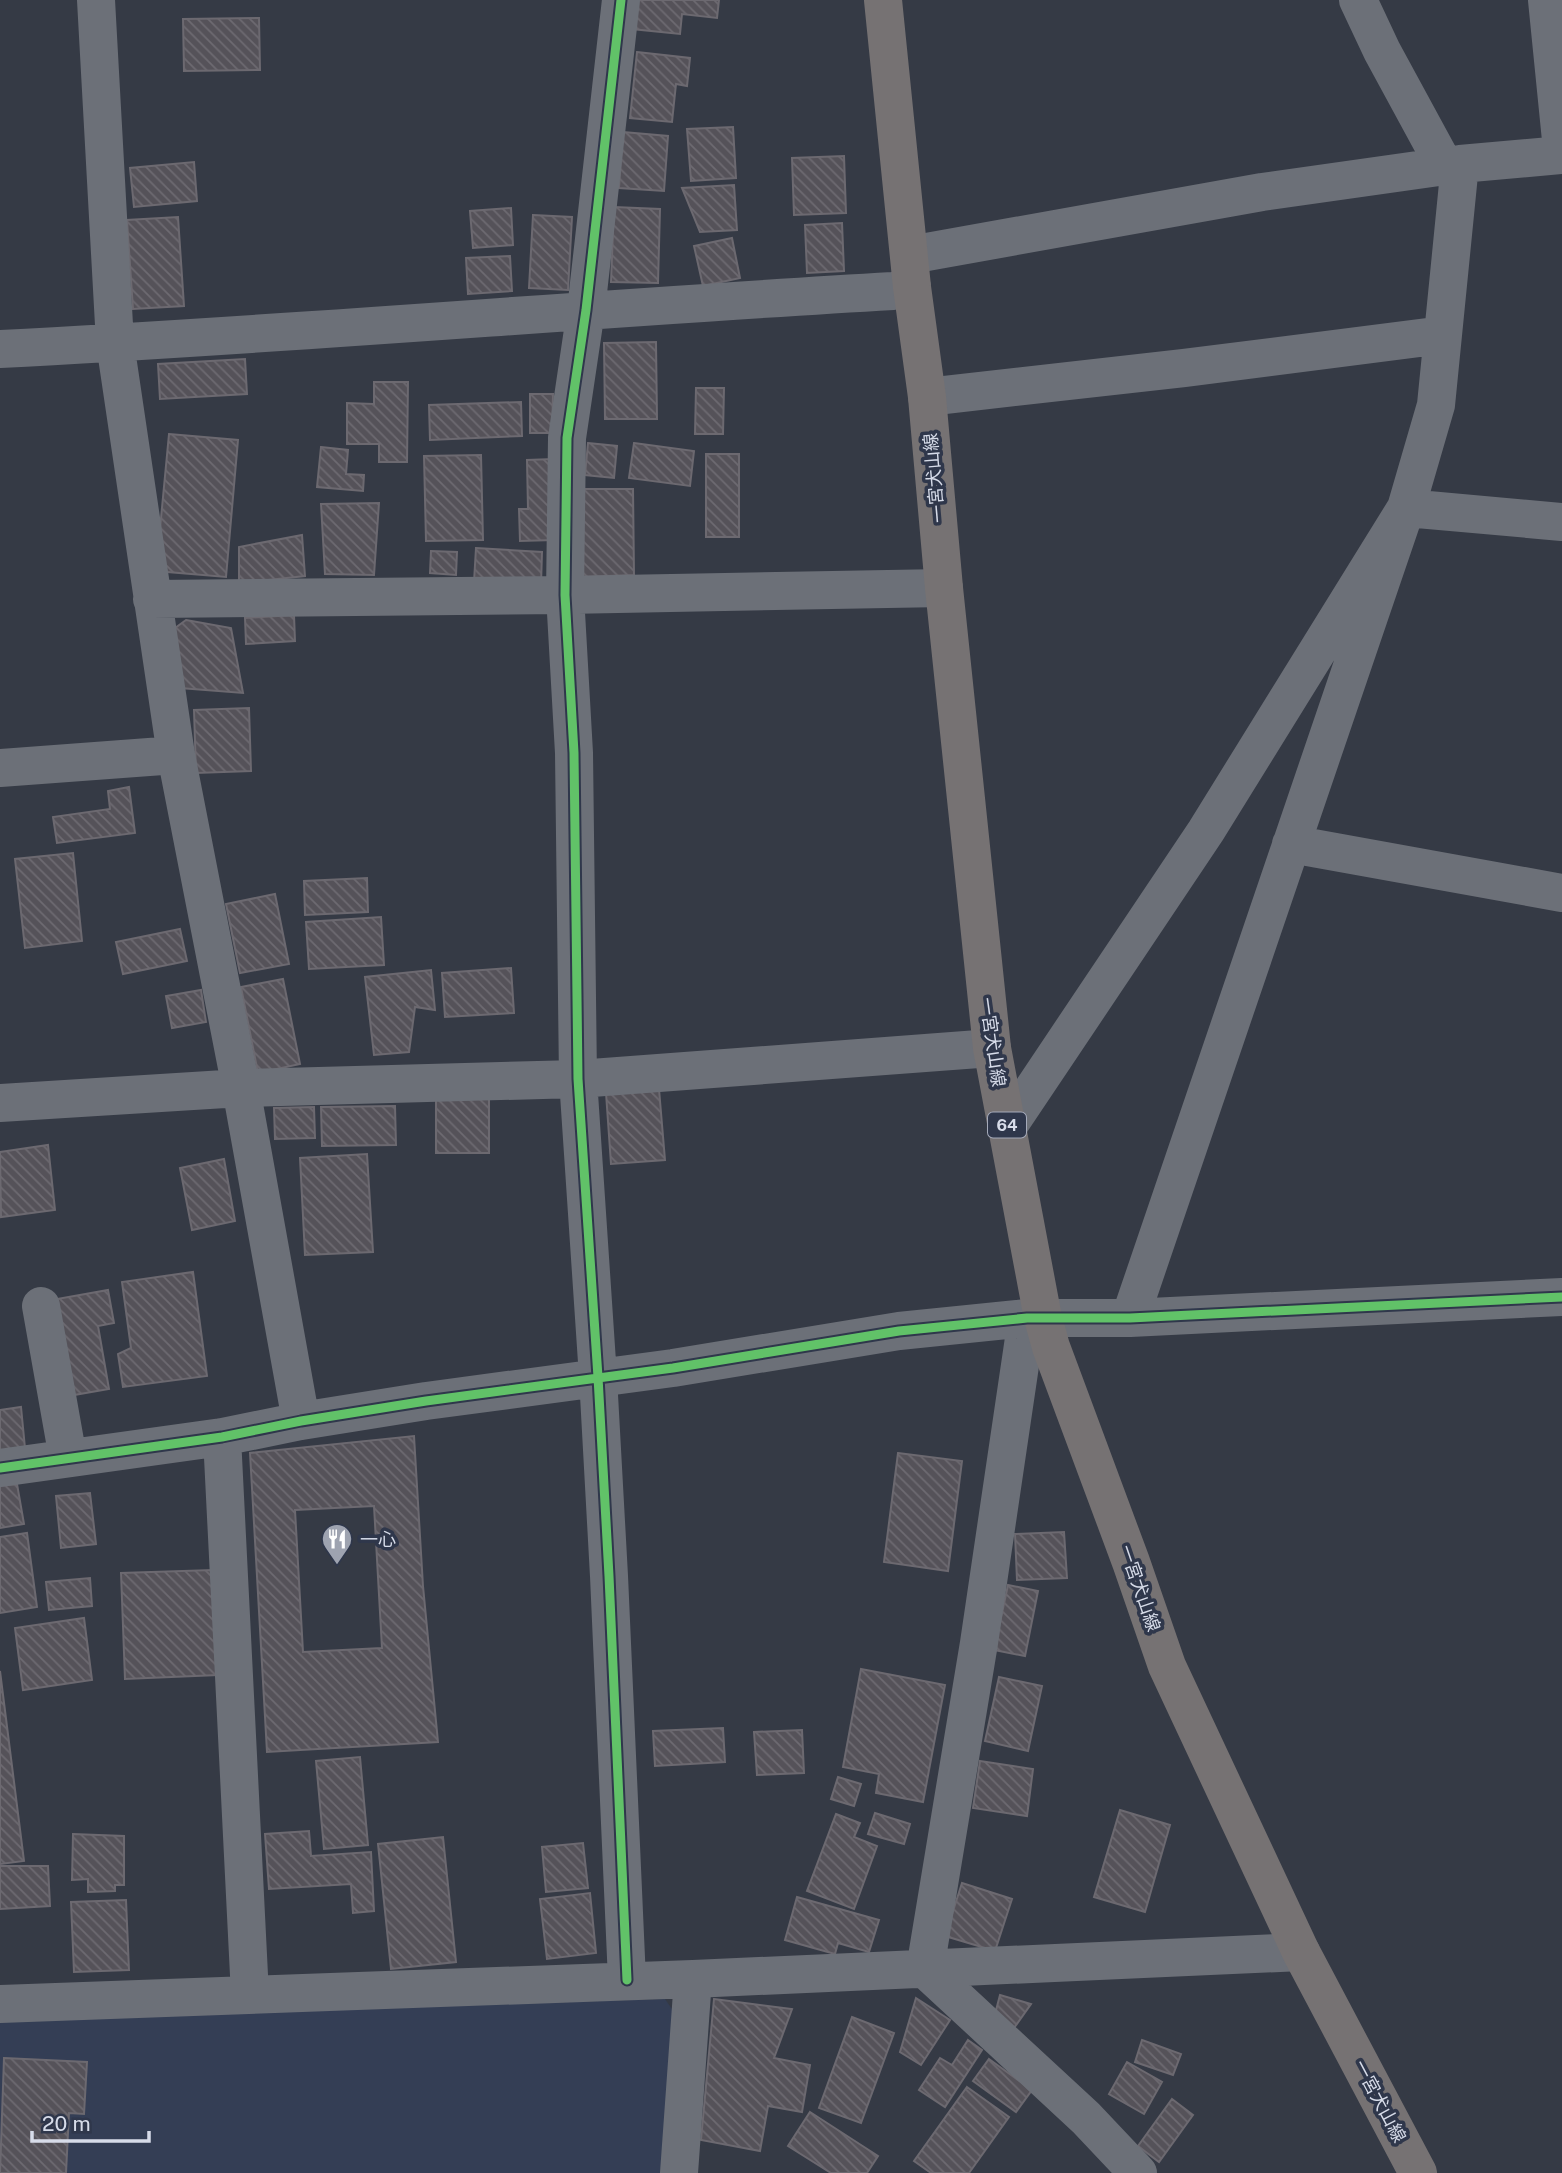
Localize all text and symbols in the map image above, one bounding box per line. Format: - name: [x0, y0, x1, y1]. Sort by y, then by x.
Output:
- street label: 一宮犬山線: [920, 432, 948, 524]
- street label: 一宮犬山線: [976, 996, 1010, 1088]
- road number: 64: [988, 1112, 1026, 1138]
- restaurant icon: 一心: [320, 1522, 354, 1566]
- place label: 一心: [360, 1529, 396, 1550]
- street label: 一宮犬山線: [1115, 1542, 1165, 1634]
- street label: 一宮犬山線: [1350, 2056, 1410, 2146]
- scale bar: [32, 2100, 149, 2144]
- text: 20 m: [42, 2111, 91, 2136]

